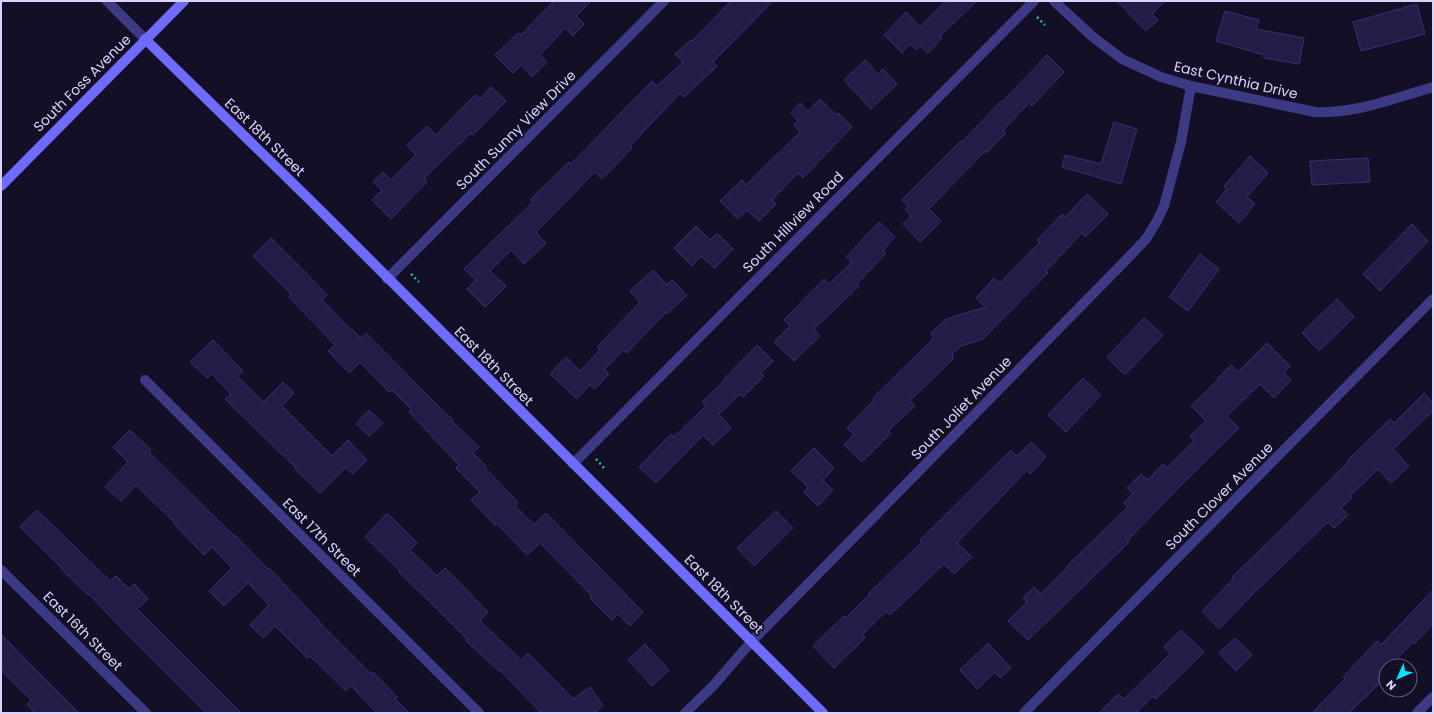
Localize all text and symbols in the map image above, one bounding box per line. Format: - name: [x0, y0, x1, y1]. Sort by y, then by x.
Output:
- street label: South Foss Avenue: [29, 29, 136, 136]
- street label: East Cynthia Drive: [1172, 56, 1300, 104]
- street label: South Sunny View Drive: [451, 65, 581, 195]
- street label: East 18th Street: [220, 93, 310, 181]
- street label: South Hillview Road: [738, 167, 848, 277]
- street label: East 18th Street: [450, 322, 538, 410]
- street label: South Joliet Avenue: [906, 351, 1016, 464]
- street label: South Clover Avenue: [1161, 437, 1278, 554]
- street label: East 17th Street: [278, 493, 366, 581]
- street label: East 18th Street: [680, 550, 768, 638]
- street label: East 16th Street: [39, 587, 127, 675]
- north arrow: [1378, 658, 1418, 698]
- text: N: [1382, 676, 1400, 694]

